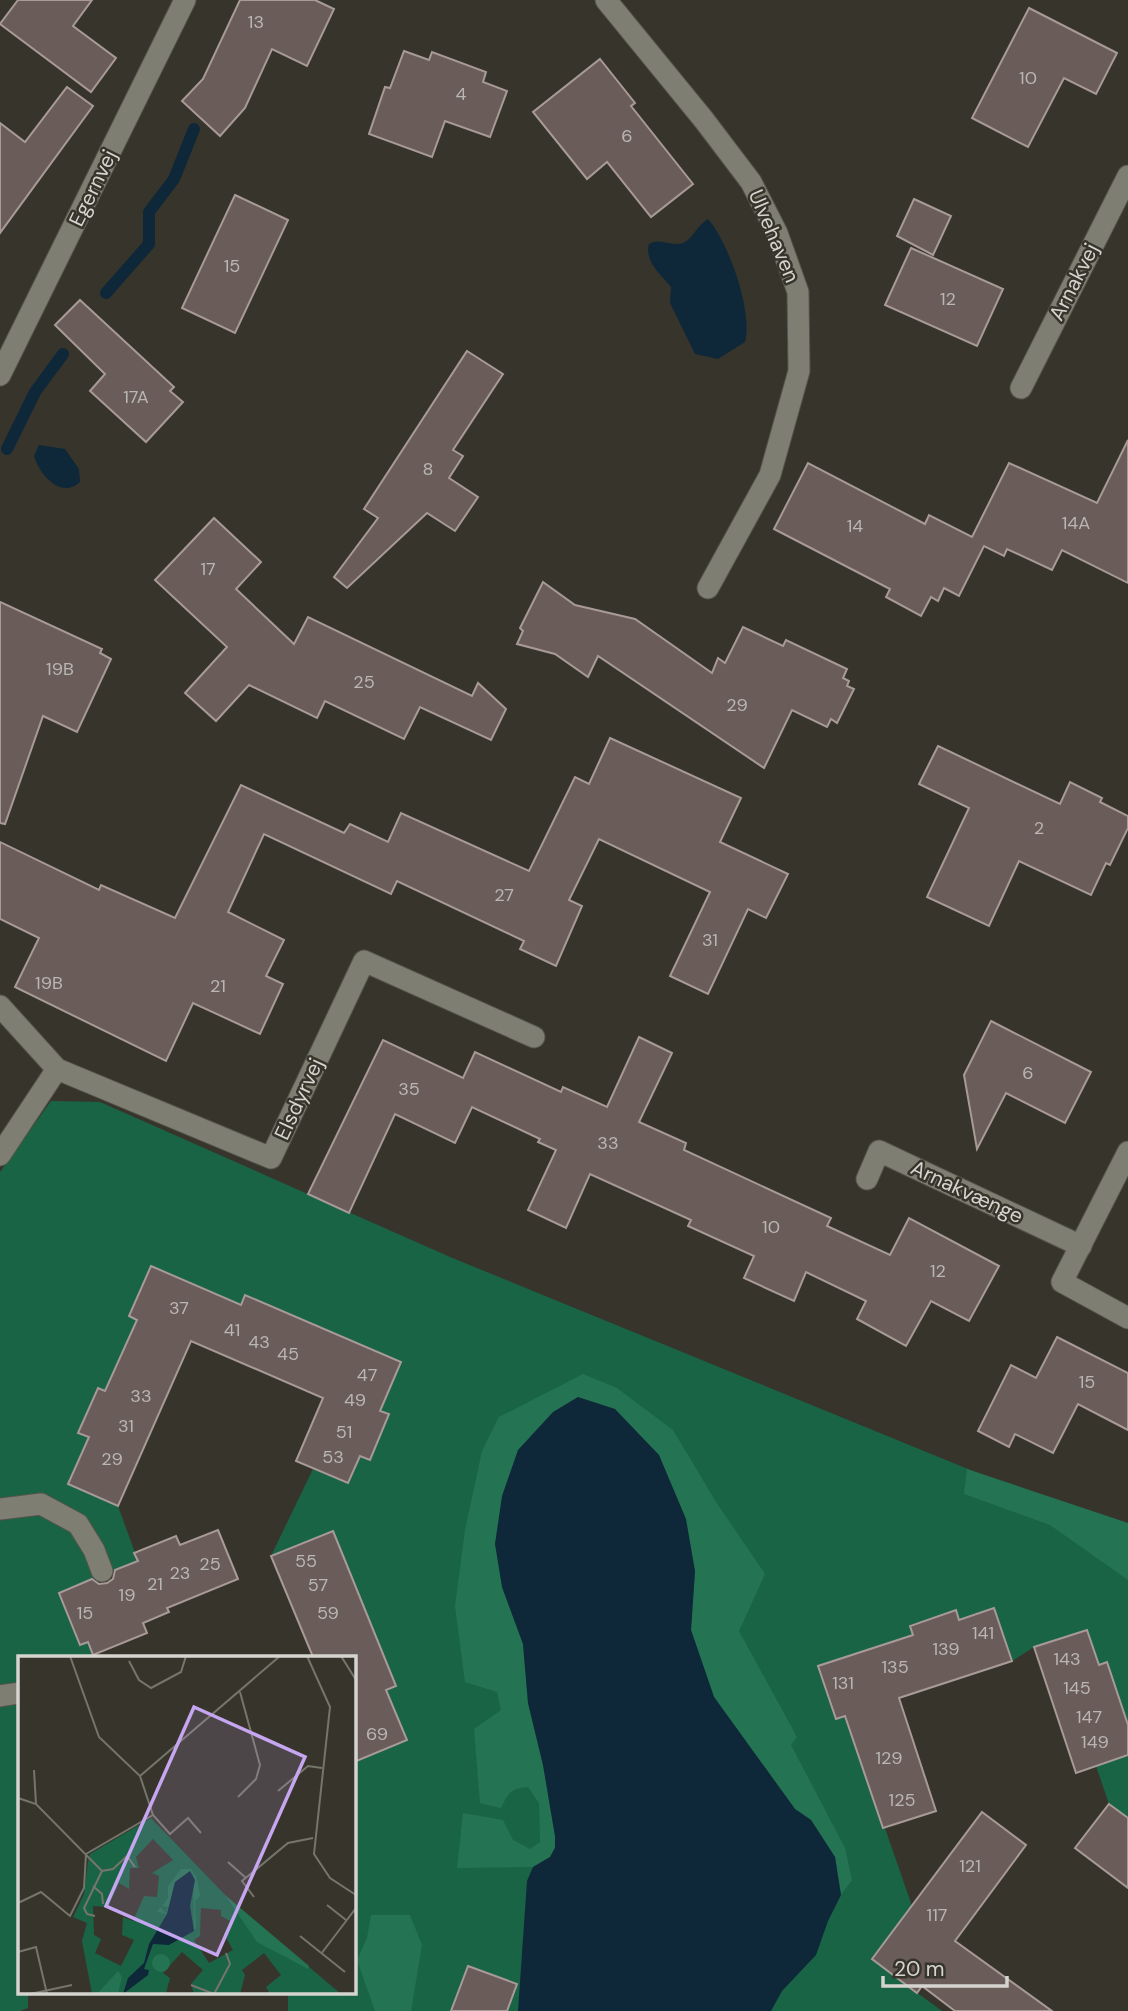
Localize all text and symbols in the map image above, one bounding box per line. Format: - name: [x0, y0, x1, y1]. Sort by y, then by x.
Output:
- house number: 13: [248, 10, 264, 34]
- house number: 10: [1019, 66, 1037, 90]
- house number: 4: [456, 82, 467, 106]
- house number: 6: [621, 124, 633, 148]
- street label: Egernvej: [62, 145, 124, 231]
- street label: Ulvehaven: [742, 185, 806, 287]
- street label: Arnakvej: [1043, 239, 1105, 325]
- house number: 15: [224, 254, 240, 278]
- house number: 12: [940, 287, 956, 311]
- house number: 17A: [123, 385, 149, 409]
- house number: 8: [423, 457, 433, 481]
- house number: 14A: [1062, 511, 1090, 535]
- house number: 14: [847, 514, 863, 538]
- house number: 17: [200, 557, 216, 581]
- house number: 19B: [46, 657, 74, 681]
- house number: 25: [353, 670, 375, 694]
- house number: 29: [726, 693, 748, 717]
- house number: 2: [1034, 816, 1044, 840]
- house number: 27: [494, 883, 514, 907]
- house number: 31: [702, 928, 718, 952]
- house number: 19B: [35, 971, 63, 995]
- house number: 21: [210, 974, 226, 998]
- street label: Elsdyrvej: [268, 1054, 330, 1144]
- house number: 6: [1022, 1061, 1034, 1085]
- house number: 35: [398, 1077, 420, 1101]
- house number: 33: [597, 1131, 619, 1155]
- street label: Arnakvænge: [906, 1154, 1028, 1230]
- house number: 10: [762, 1215, 780, 1239]
- house number: 12: [930, 1259, 946, 1283]
- house number: 37: [169, 1296, 189, 1320]
- house number: 41: [224, 1318, 240, 1342]
- house number: 43: [248, 1330, 270, 1354]
- house number: 45: [277, 1342, 299, 1366]
- house number: 47: [357, 1363, 377, 1387]
- house number: 15: [1079, 1370, 1095, 1394]
- house number: 33: [130, 1384, 152, 1408]
- house number: 49: [344, 1388, 366, 1412]
- house number: 31: [118, 1414, 134, 1438]
- house number: 51: [336, 1420, 352, 1444]
- house number: 53: [322, 1445, 344, 1469]
- house number: 29: [101, 1447, 123, 1471]
- house number: 55: [295, 1549, 317, 1573]
- house number: 25: [199, 1552, 221, 1576]
- house number: 23: [169, 1561, 191, 1585]
- house number: 21: [147, 1572, 163, 1596]
- house number: 57: [308, 1573, 328, 1597]
- house number: 19: [119, 1583, 135, 1607]
- house number: 15: [77, 1601, 93, 1625]
- house number: 59: [317, 1601, 339, 1625]
- house number: 141: [972, 1621, 994, 1645]
- house number: 139: [932, 1637, 960, 1661]
- house number: 143: [1053, 1647, 1081, 1671]
- house number: 135: [881, 1655, 909, 1679]
- inset map: [18, 1656, 355, 1994]
- house number: 131: [832, 1671, 854, 1695]
- house number: 145: [1063, 1676, 1091, 1700]
- house number: 147: [1076, 1705, 1102, 1729]
- house number: 69: [366, 1722, 388, 1746]
- house number: 149: [1081, 1730, 1109, 1754]
- house number: 129: [875, 1746, 903, 1770]
- house number: 125: [889, 1788, 915, 1812]
- house number: 121: [959, 1854, 981, 1878]
- house number: 117: [927, 1903, 947, 1927]
- scale bar: [883, 1944, 1007, 1988]
- text: 20 m: [894, 1955, 945, 1983]

